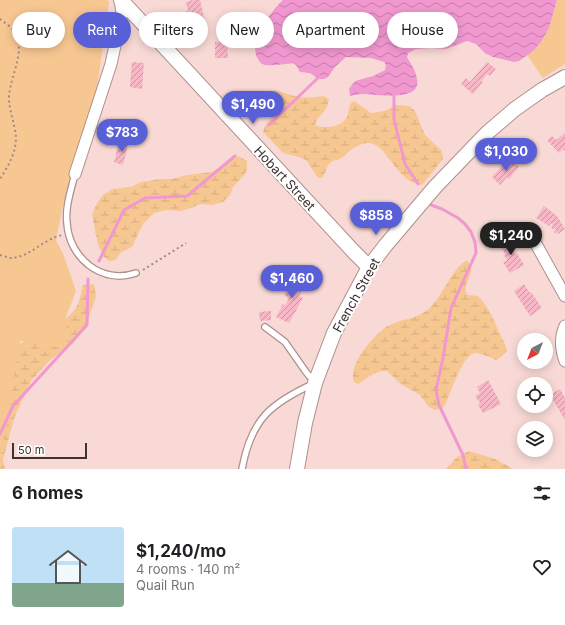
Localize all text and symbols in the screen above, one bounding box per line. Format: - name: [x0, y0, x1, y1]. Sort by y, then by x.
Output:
- chip: Buy: [12, 12, 65, 48]
- chip: Rent: [73, 12, 131, 48]
- chip: Filters: [139, 12, 208, 48]
- chip: New: [216, 12, 274, 48]
- chip: Apartment: [282, 12, 379, 48]
- chip: House: [387, 12, 458, 48]
- pin: $1,490: [220, 91, 286, 125]
- text: $1,490: [231, 96, 275, 112]
- pin: $783: [98, 119, 146, 153]
- text: $783: [106, 124, 138, 140]
- pin: $1,030: [473, 138, 539, 172]
- street label: Hobart Street: [251, 142, 319, 214]
- text: $1,030: [484, 143, 528, 159]
- pin: $858: [352, 202, 400, 236]
- text: $858: [359, 207, 393, 223]
- pin: $1,240: [478, 222, 544, 256]
- text: $1,240: [489, 227, 533, 243]
- street label: French Street: [329, 255, 383, 335]
- pin: $1,460: [259, 265, 325, 299]
- text: $1,460: [270, 270, 314, 286]
- north arrow: [517, 333, 553, 369]
- map controls: [517, 333, 553, 457]
- button: locate: [517, 377, 553, 413]
- button: layers: [517, 421, 553, 457]
- scale bar: [12, 441, 87, 460]
- text: 50 m: [18, 443, 44, 457]
- icon: filters: [531, 482, 553, 504]
- text: 6 homes: [12, 483, 83, 503]
- text: $1,240/mo: [136, 541, 226, 561]
- icon: home: [44, 543, 92, 591]
- icon: heart: [531, 556, 553, 578]
- text: 4 rooms · 140 m²: [136, 561, 240, 577]
- text: Quail Run: [136, 577, 195, 593]

